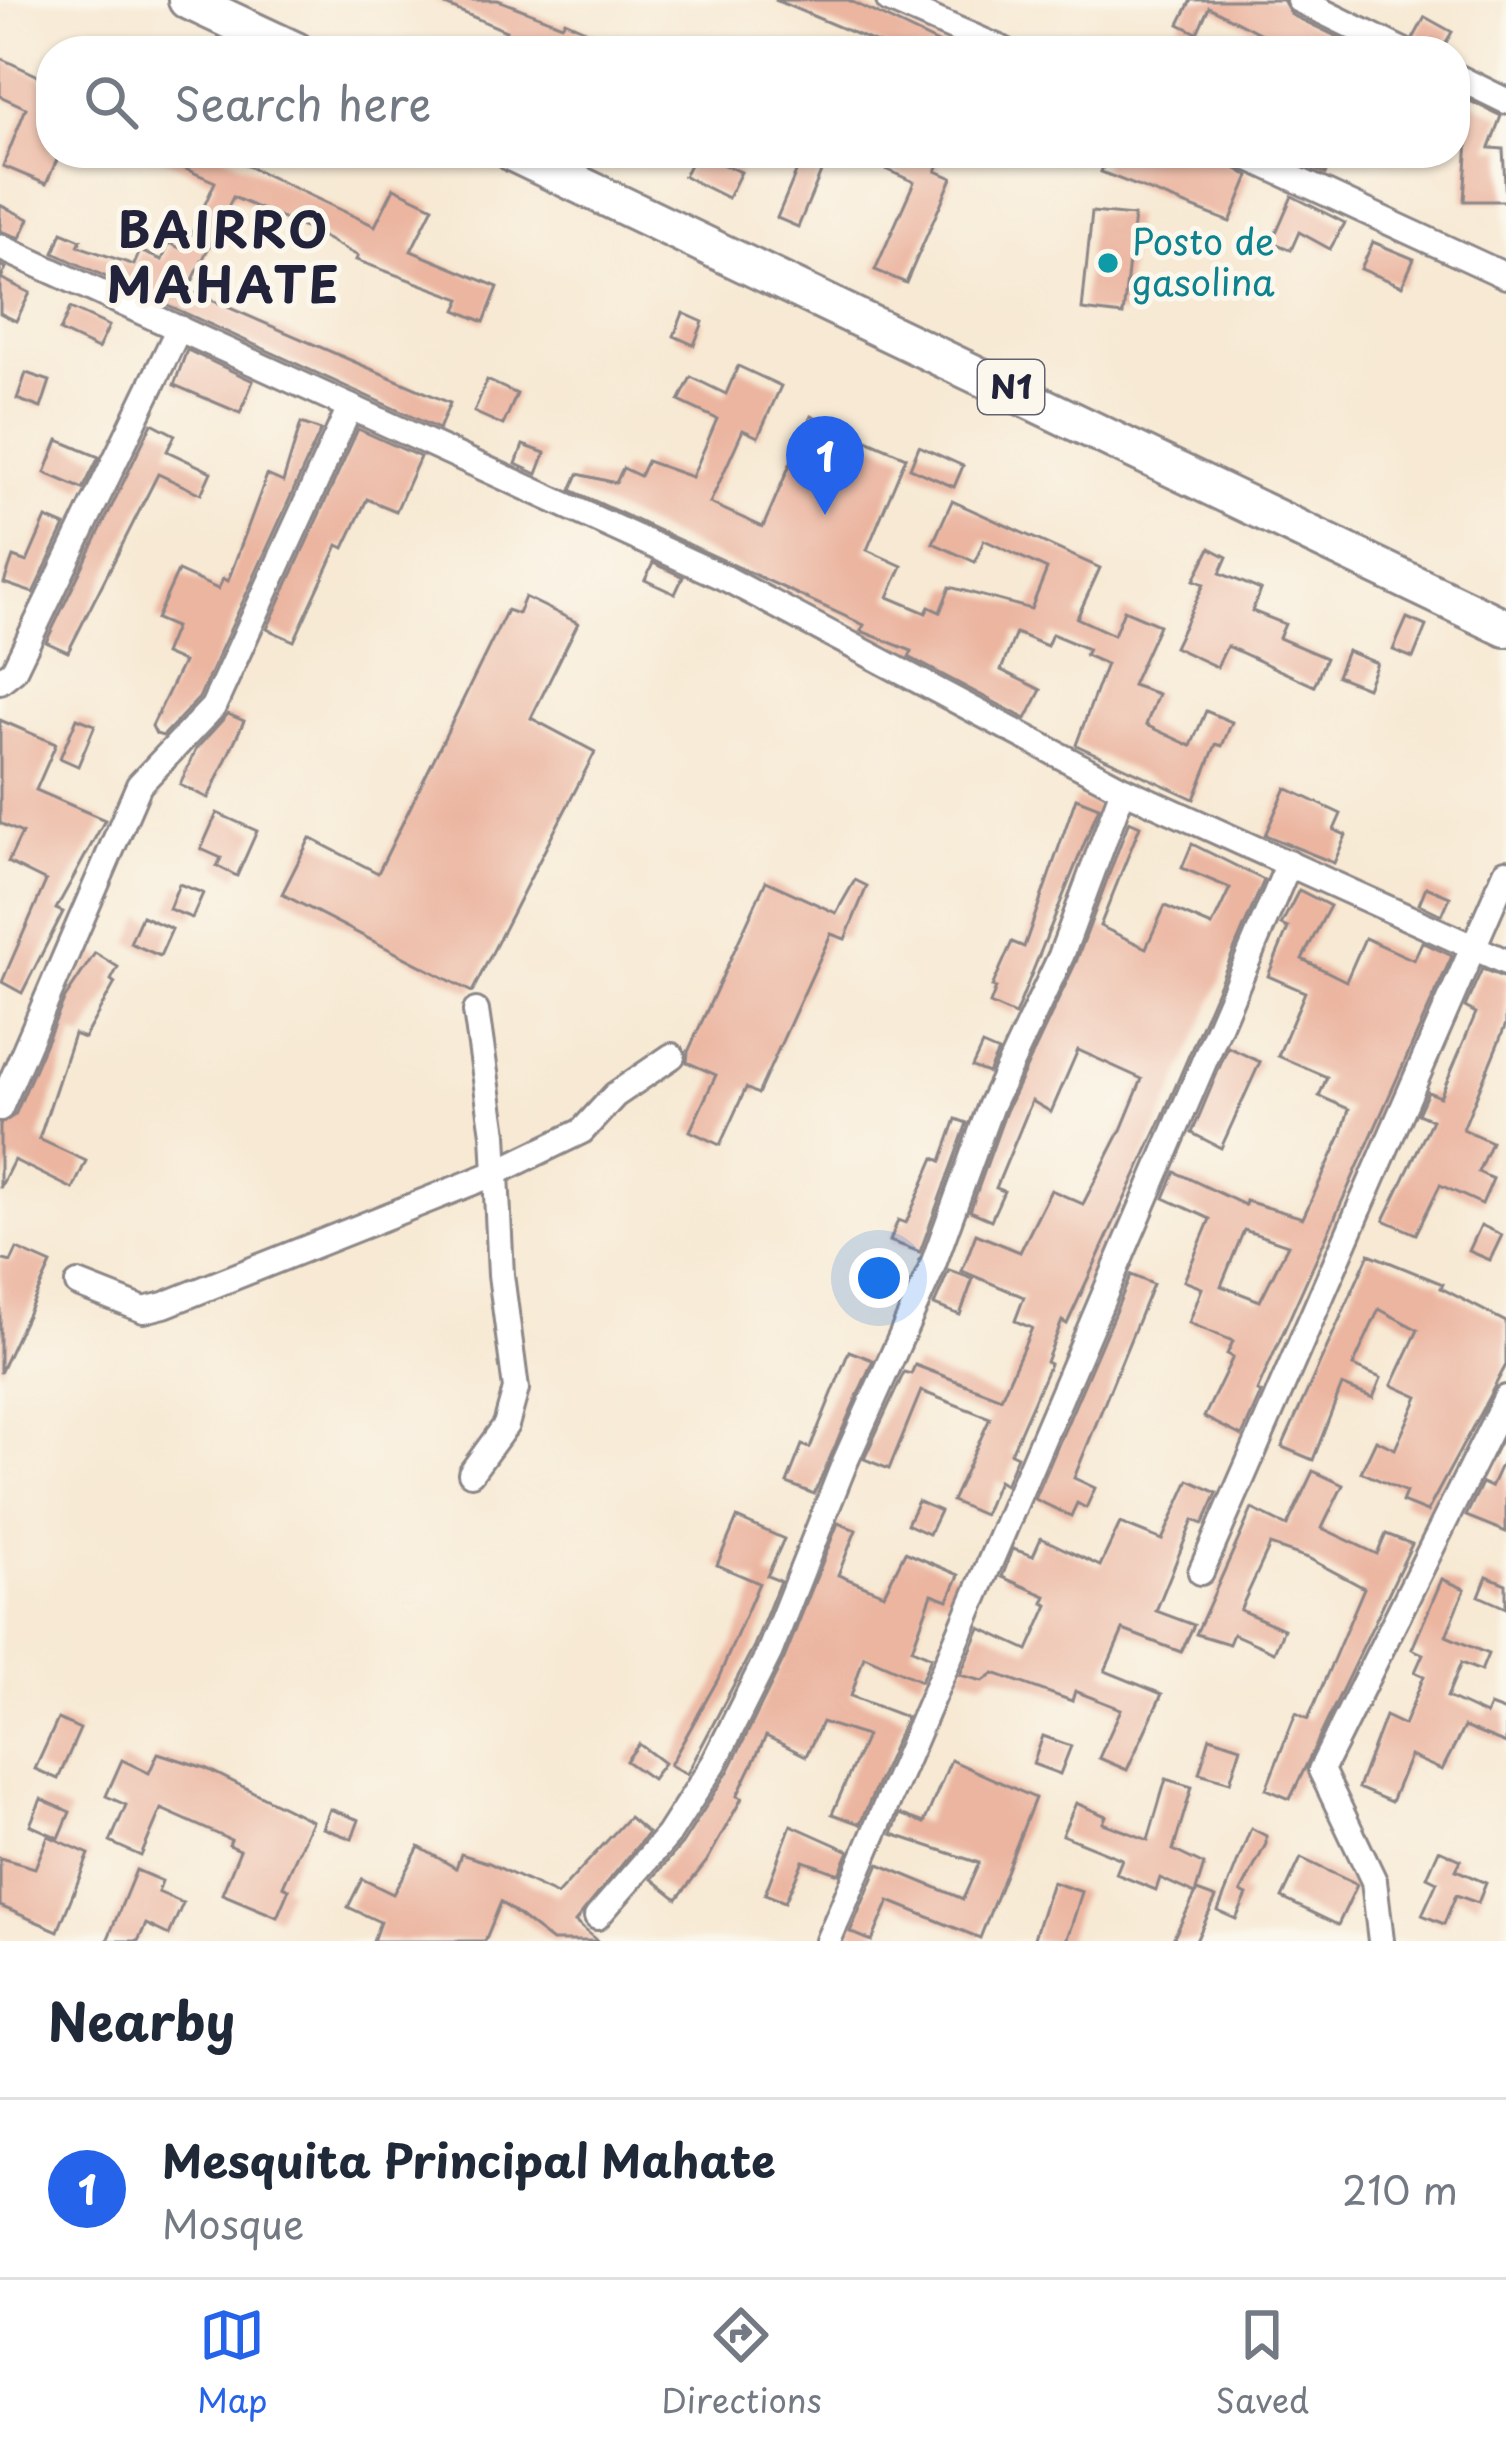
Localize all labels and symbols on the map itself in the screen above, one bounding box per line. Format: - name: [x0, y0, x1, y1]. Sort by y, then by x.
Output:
- district label: BAIRRO MAHATE: [107, 192, 341, 319]
- place label: Posto de gasolina: [1132, 213, 1275, 308]
- marker: Posto de gasolina: [1095, 250, 1121, 276]
- road number: N1: [978, 360, 1044, 414]
- pin: 1: [786, 416, 864, 515]
- your location: [849, 1248, 909, 1308]

